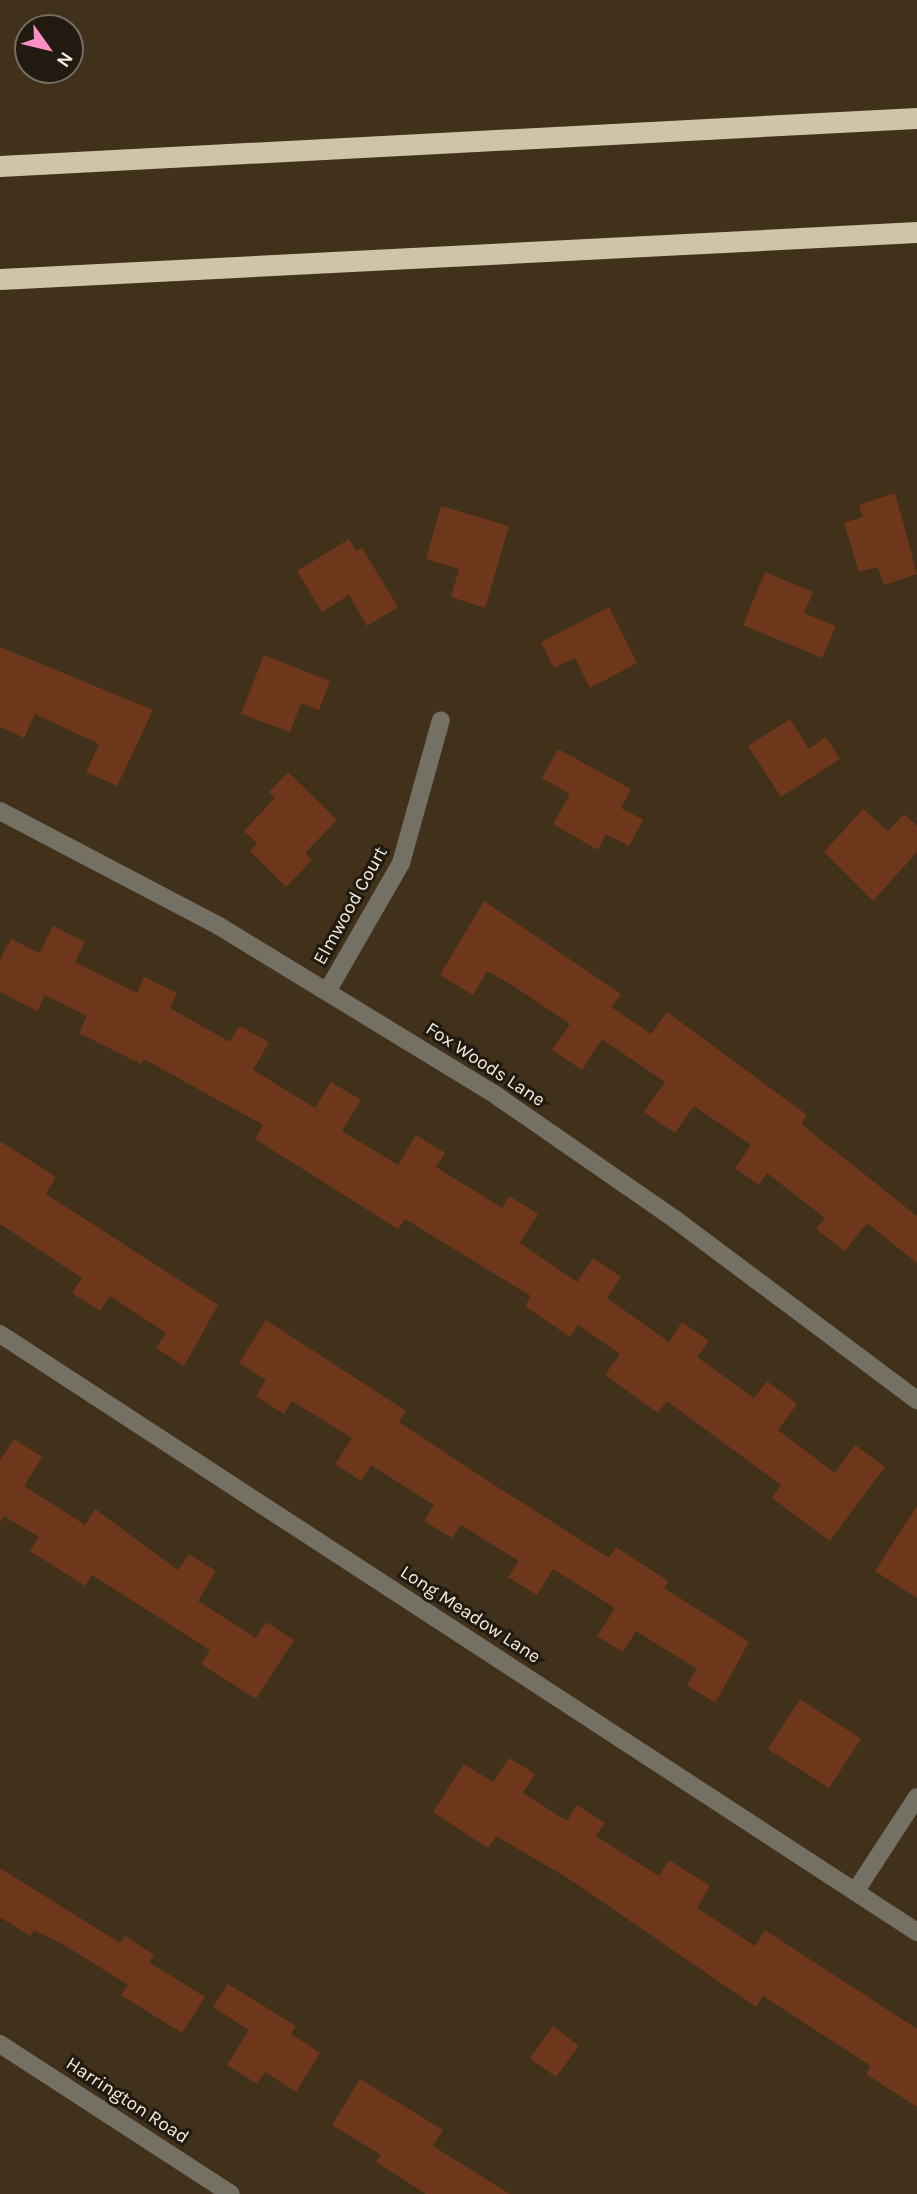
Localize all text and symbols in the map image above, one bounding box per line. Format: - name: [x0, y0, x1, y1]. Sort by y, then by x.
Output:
- north arrow: [14, 14, 84, 84]
- text: N: [52, 48, 78, 71]
- street label: Elmwood Court: [309, 843, 393, 969]
- street label: Fox Woods Lane: [421, 1018, 549, 1112]
- street label: Long Meadow Lane: [396, 1561, 544, 1669]
- street label: Harrington Road: [61, 2053, 193, 2149]

